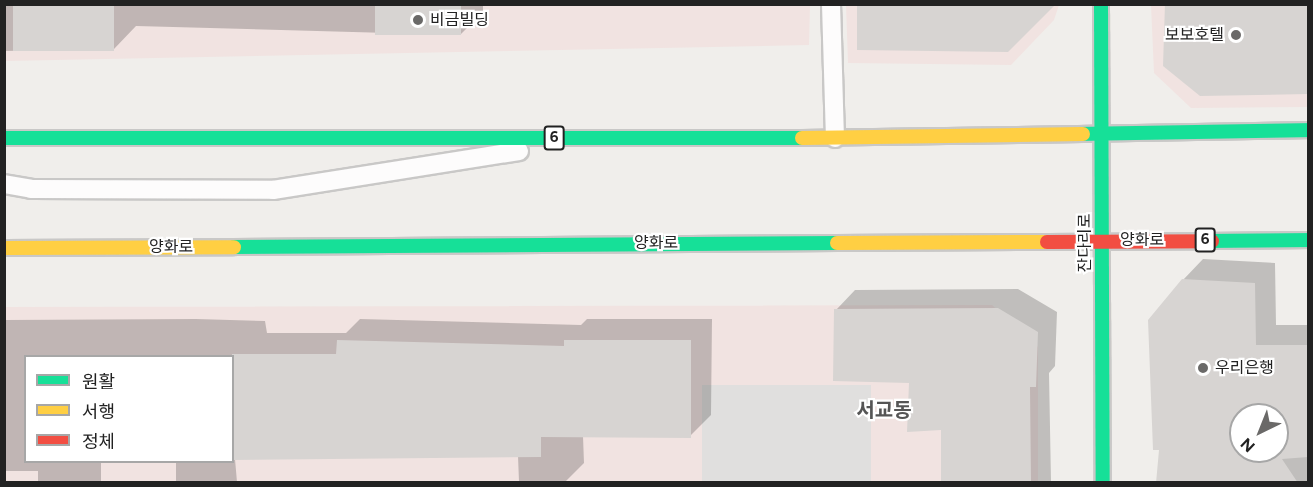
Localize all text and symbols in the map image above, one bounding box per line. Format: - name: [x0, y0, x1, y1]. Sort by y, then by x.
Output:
- place label: 비금빌딩: [430, 10, 489, 30]
- marker: 비금빌딩: [411, 13, 425, 27]
- place label: 보보호텔: [1165, 25, 1224, 45]
- marker: 보보호텔: [1229, 28, 1243, 42]
- road number: 6: [544, 126, 564, 150]
- street label: 잔다리로: [1075, 214, 1095, 272]
- road number: 6: [1194, 228, 1216, 252]
- street label: 양화로: [1120, 230, 1164, 250]
- street label: 양화로: [634, 233, 678, 253]
- street label: 양화로: [149, 237, 193, 257]
- legend: [24, 355, 234, 463]
- place label: 우리은행: [1215, 358, 1274, 378]
- marker: 우리은행: [1196, 361, 1210, 375]
- text: 원활: [82, 371, 115, 393]
- district label: 서교동: [856, 398, 912, 422]
- text: 서행: [82, 401, 115, 423]
- north arrow: [1229, 403, 1289, 463]
- text: 정체: [82, 431, 115, 453]
- text: N: [1237, 434, 1259, 456]

